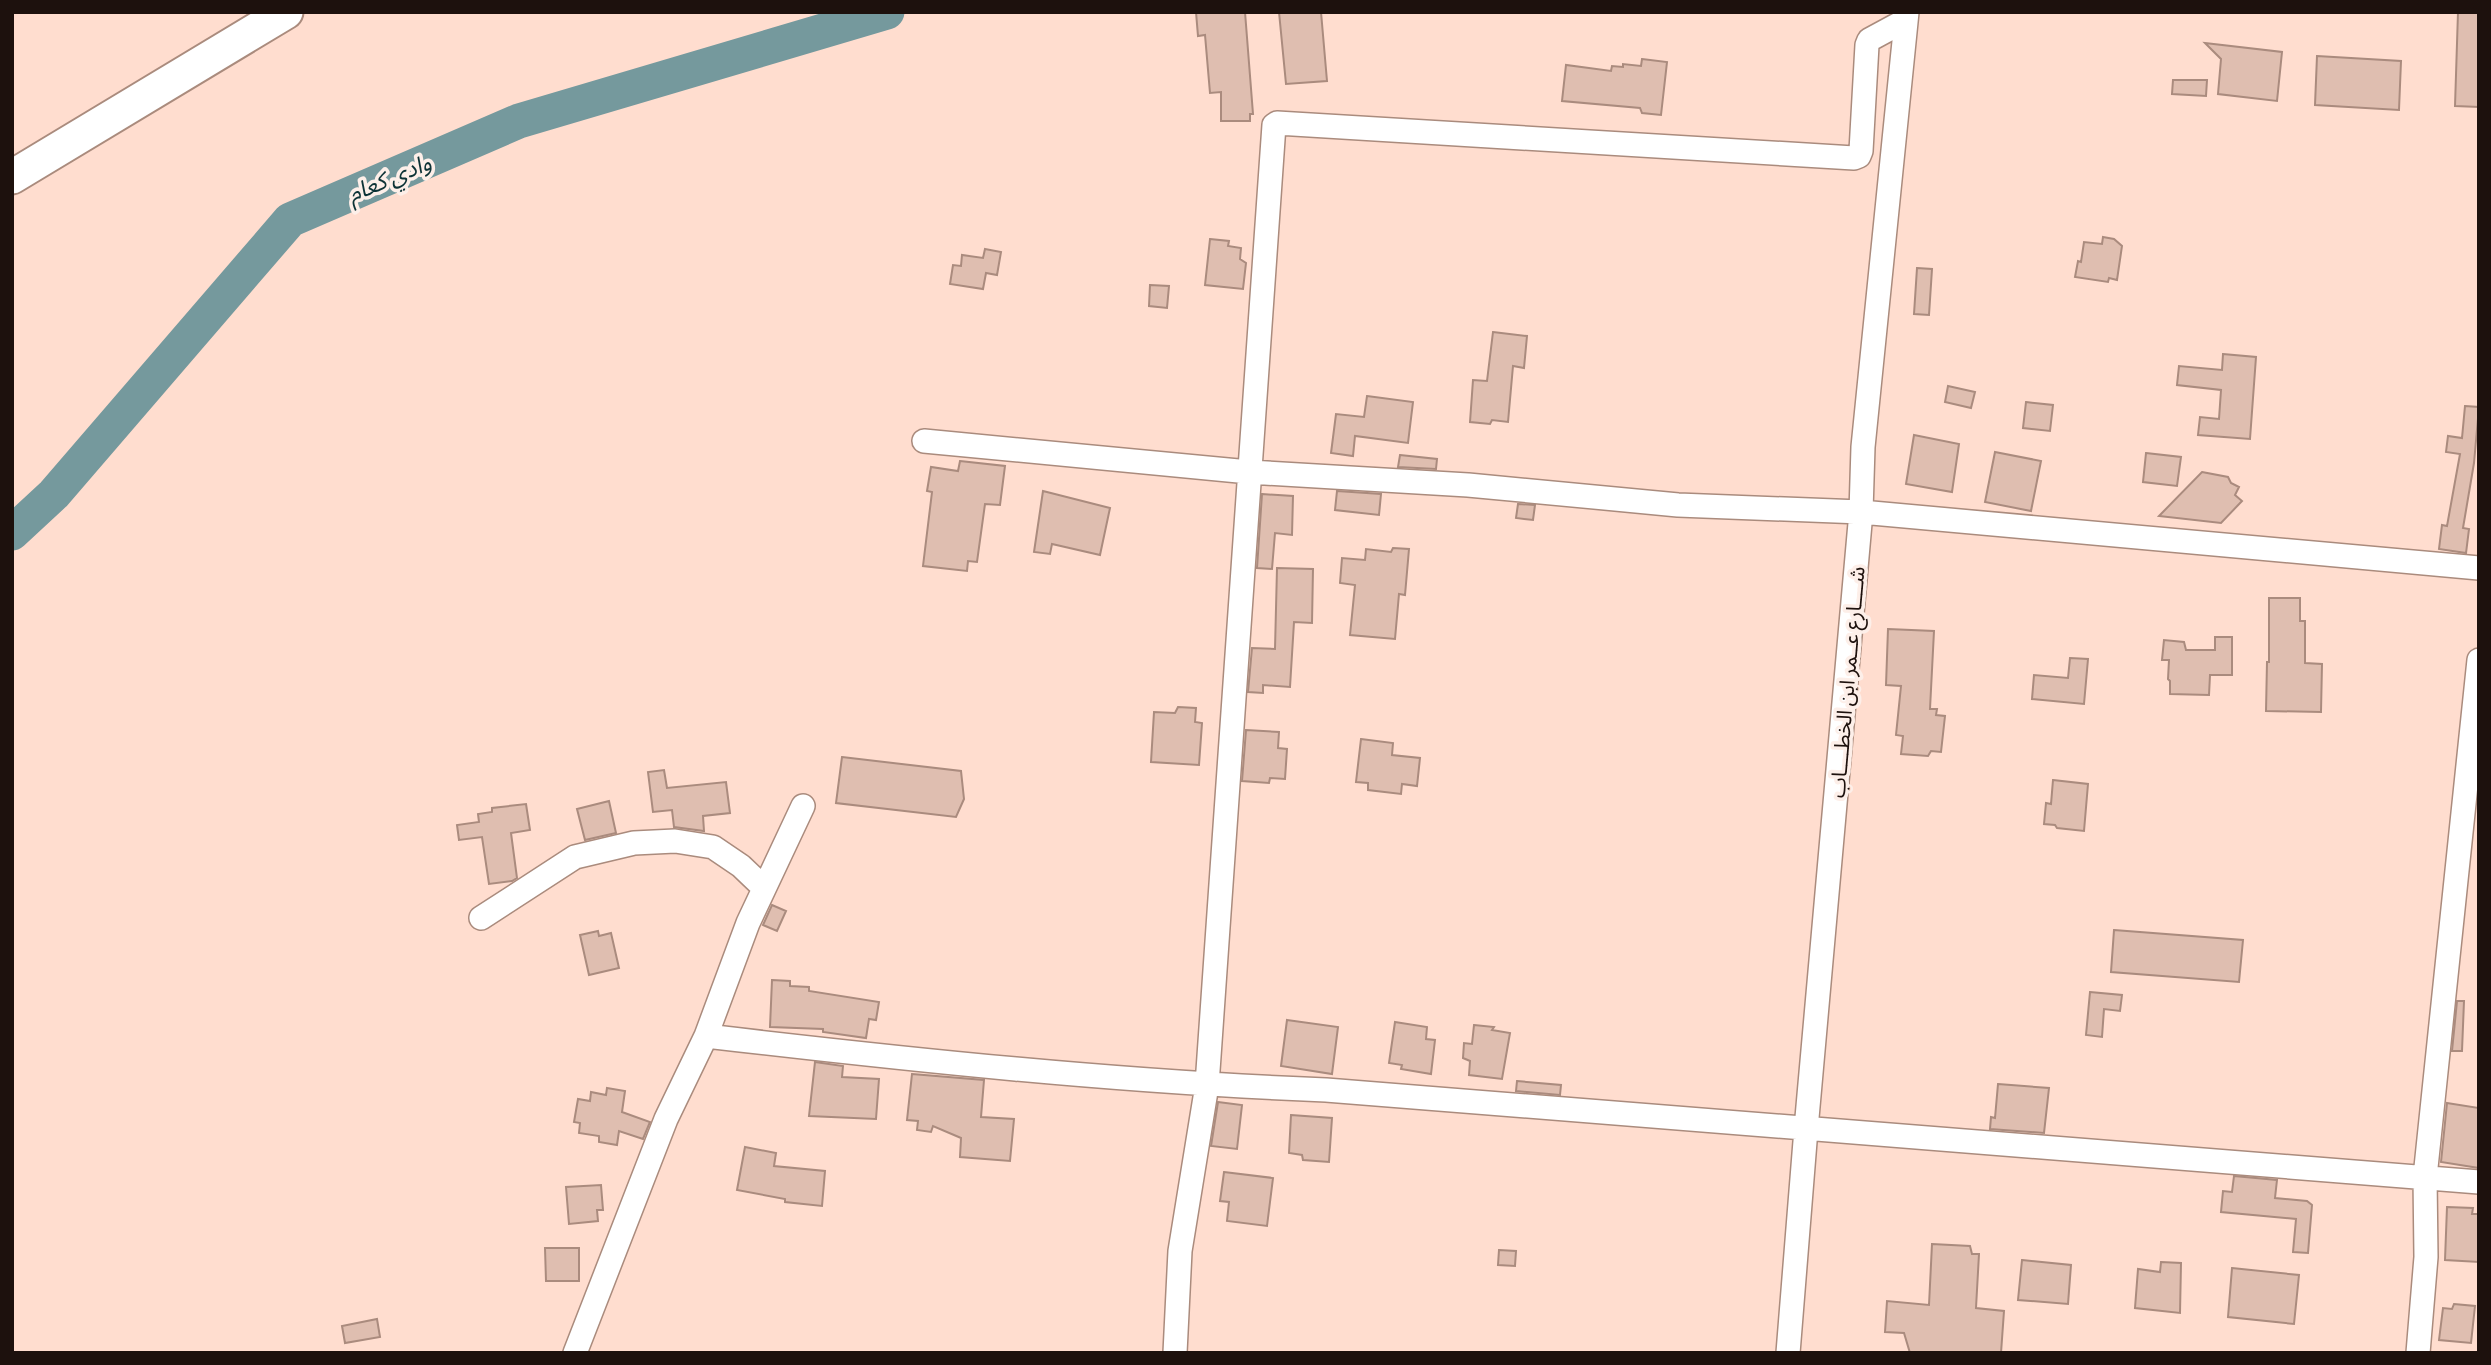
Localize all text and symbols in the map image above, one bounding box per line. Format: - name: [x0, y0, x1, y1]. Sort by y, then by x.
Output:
- water label: وادي كعام: [342, 147, 437, 212]
- street label: شــــارع عــمر ابن الخطــــاب: [1823, 565, 1873, 799]

